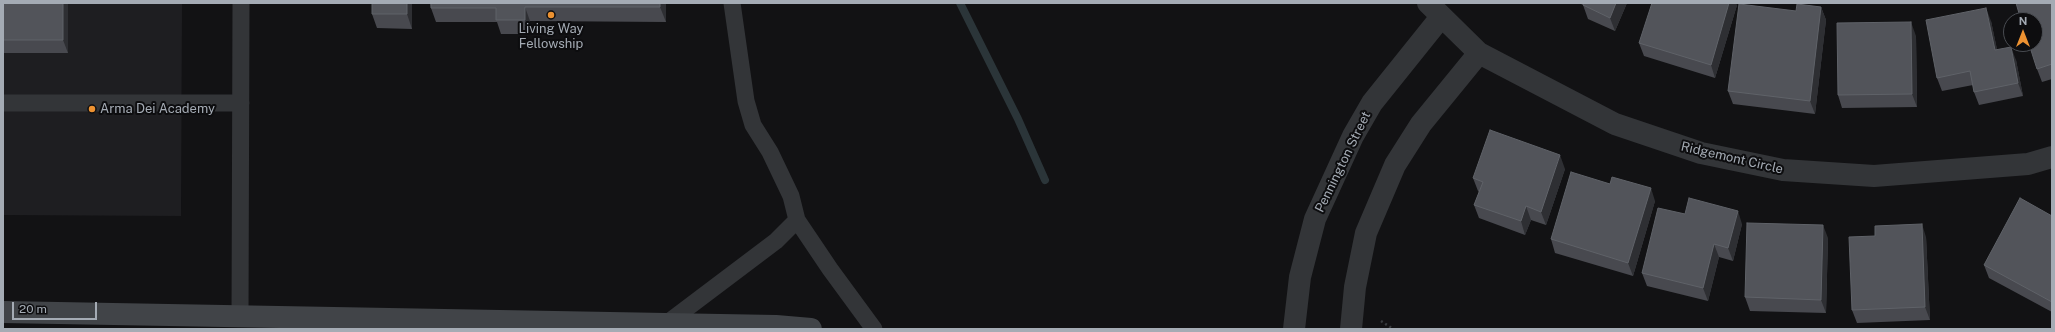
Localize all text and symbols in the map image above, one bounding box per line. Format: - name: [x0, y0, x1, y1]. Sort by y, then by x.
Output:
- marker: Living Way Fellowship: [546, 10, 556, 20]
- north arrow: [2003, 12, 2043, 52]
- text: N: [2019, 15, 2027, 27]
- place label: Living Way Fellowship: [518, 21, 584, 52]
- place label: Arma Dei Academy: [100, 101, 215, 117]
- marker: Arma Dei Academy: [87, 104, 97, 114]
- street label: Pennington Street: [1312, 109, 1374, 215]
- street label: Ridgemont Circle: [1680, 139, 1784, 177]
- scale bar: [14, 294, 99, 320]
- text: 20 m: [19, 302, 47, 316]

